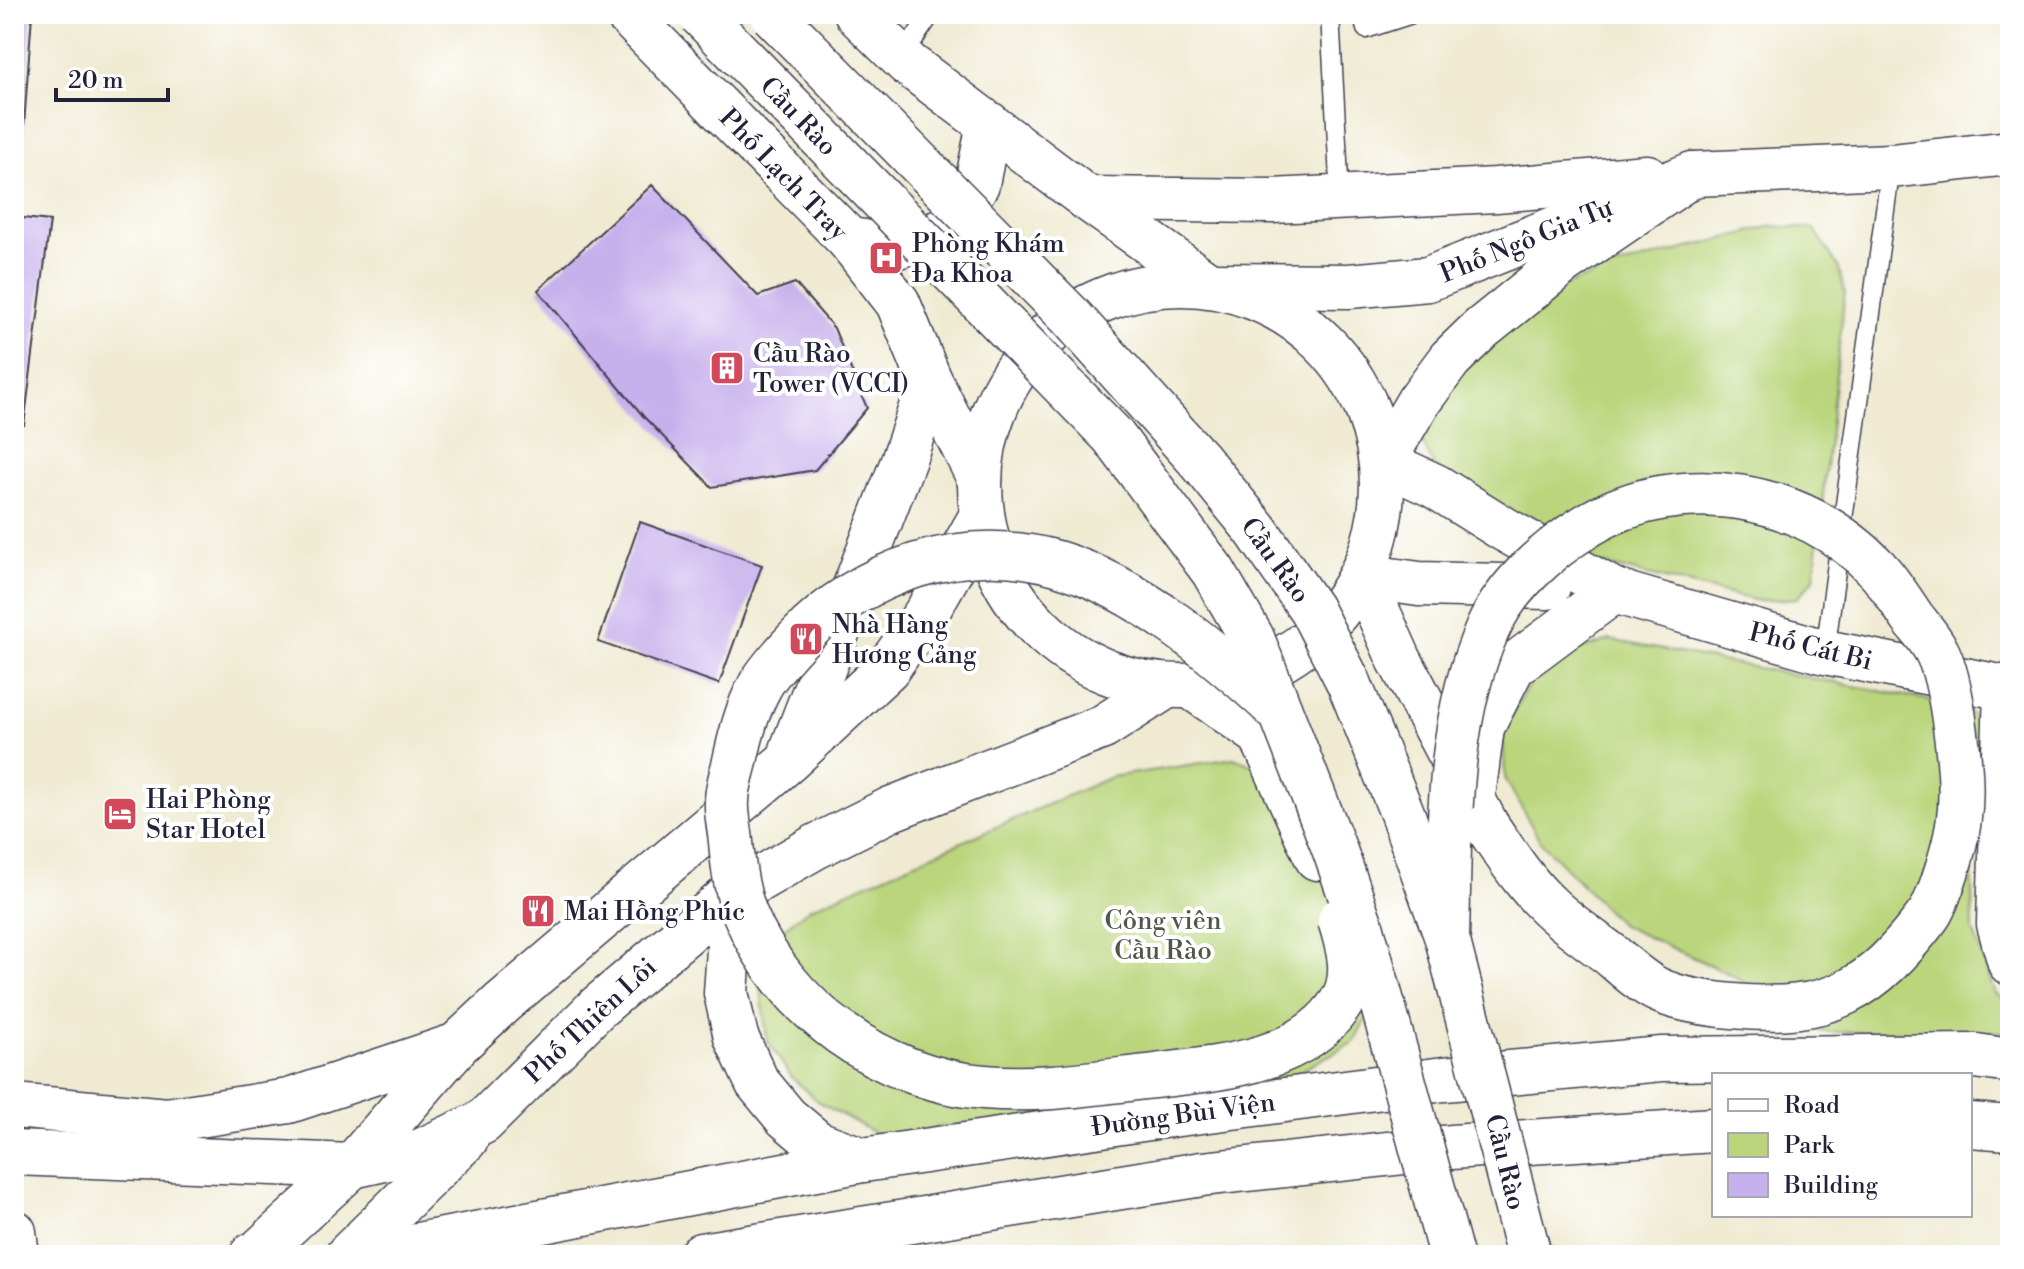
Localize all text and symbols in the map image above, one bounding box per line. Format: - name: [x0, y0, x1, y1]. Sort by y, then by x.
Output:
- scale bar: [56, 52, 168, 102]
- text: 20 m: [68, 66, 124, 96]
- street label: Cầu Rào: [753, 70, 844, 163]
- street label: Phố Lạch Tray: [712, 102, 855, 248]
- street label: Phố Ngô Gia Tự: [1435, 191, 1618, 290]
- place label: Phòng Khám Đa Khoa: [912, 228, 1065, 290]
- hospital icon: Phòng Khám Đa Khoa: [867, 239, 905, 277]
- place label: Cầu Rào Tower (VCCI): [753, 338, 909, 400]
- building icon: Cầu Rào Tower (VCCI): [708, 349, 746, 387]
- street label: Cầu Rào: [1234, 512, 1317, 609]
- place label: Nhà Hàng Hương Cảng: [832, 609, 977, 671]
- street label: Phố Cát Bi: [1746, 616, 1876, 678]
- restaurant icon: Nhà Hàng Hương Cảng: [787, 620, 825, 658]
- place label: Hai Phòng Star Hotel: [146, 784, 271, 846]
- hotel icon: Hai Phòng Star Hotel: [101, 795, 139, 833]
- restaurant icon: Mai Hồng Phúc: [519, 892, 557, 930]
- place label: Mai Hồng Phúc: [564, 896, 745, 928]
- park label: Công viên Cầu Rào: [1105, 905, 1221, 967]
- street label: Phố Thiên Lôi: [518, 951, 664, 1090]
- legend: [1712, 1073, 1972, 1217]
- street label: Đường Bùi Viện: [1089, 1086, 1277, 1144]
- text: Road: [1784, 1091, 1840, 1121]
- street label: Cầu Rào: [1478, 1111, 1532, 1213]
- text: Park: [1784, 1131, 1835, 1161]
- text: Building: [1783, 1171, 1878, 1201]

